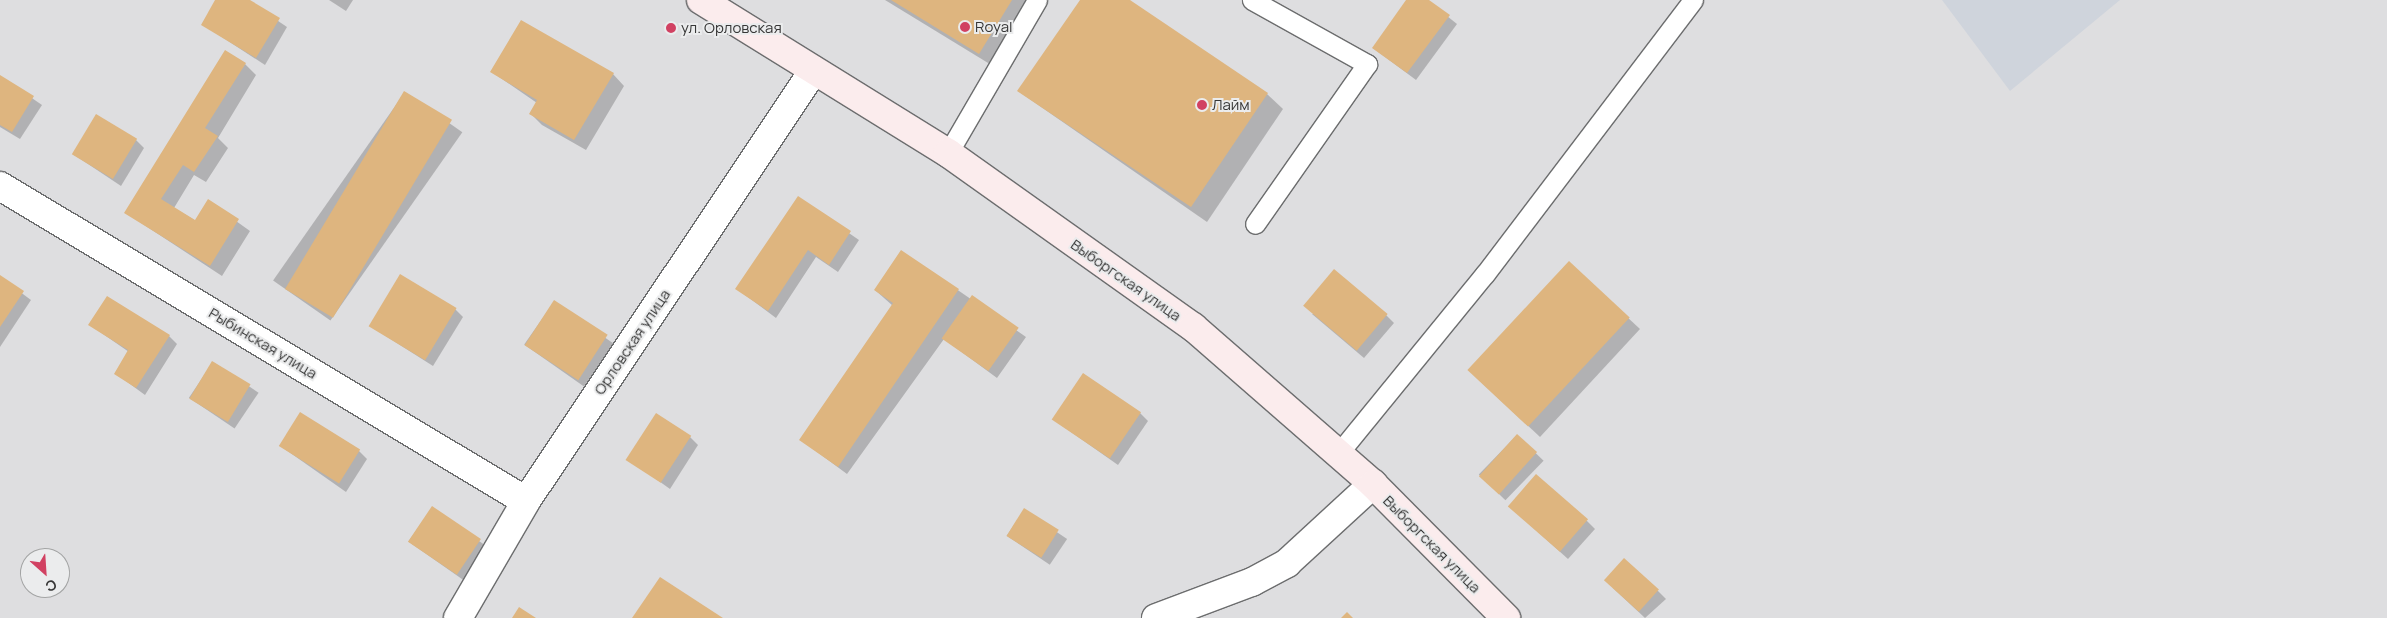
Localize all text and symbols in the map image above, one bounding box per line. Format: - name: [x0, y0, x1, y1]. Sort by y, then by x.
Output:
- place label: Royal: [975, 18, 1012, 36]
- place label: ул. Орловская: [681, 19, 782, 37]
- marker: Royal: [959, 21, 971, 33]
- marker: ул. Орловская: [665, 22, 677, 34]
- place label: Лайм: [1212, 96, 1250, 114]
- marker: Лайм: [1196, 99, 1208, 111]
- street label: Выборгская улица: [1067, 235, 1185, 325]
- street label: Орловская улица: [590, 286, 674, 398]
- street label: Рыбинская улица: [206, 304, 320, 382]
- street label: Выборгская улица: [1380, 492, 1484, 596]
- north arrow: [20, 548, 70, 598]
- text: С: [43, 575, 60, 597]

